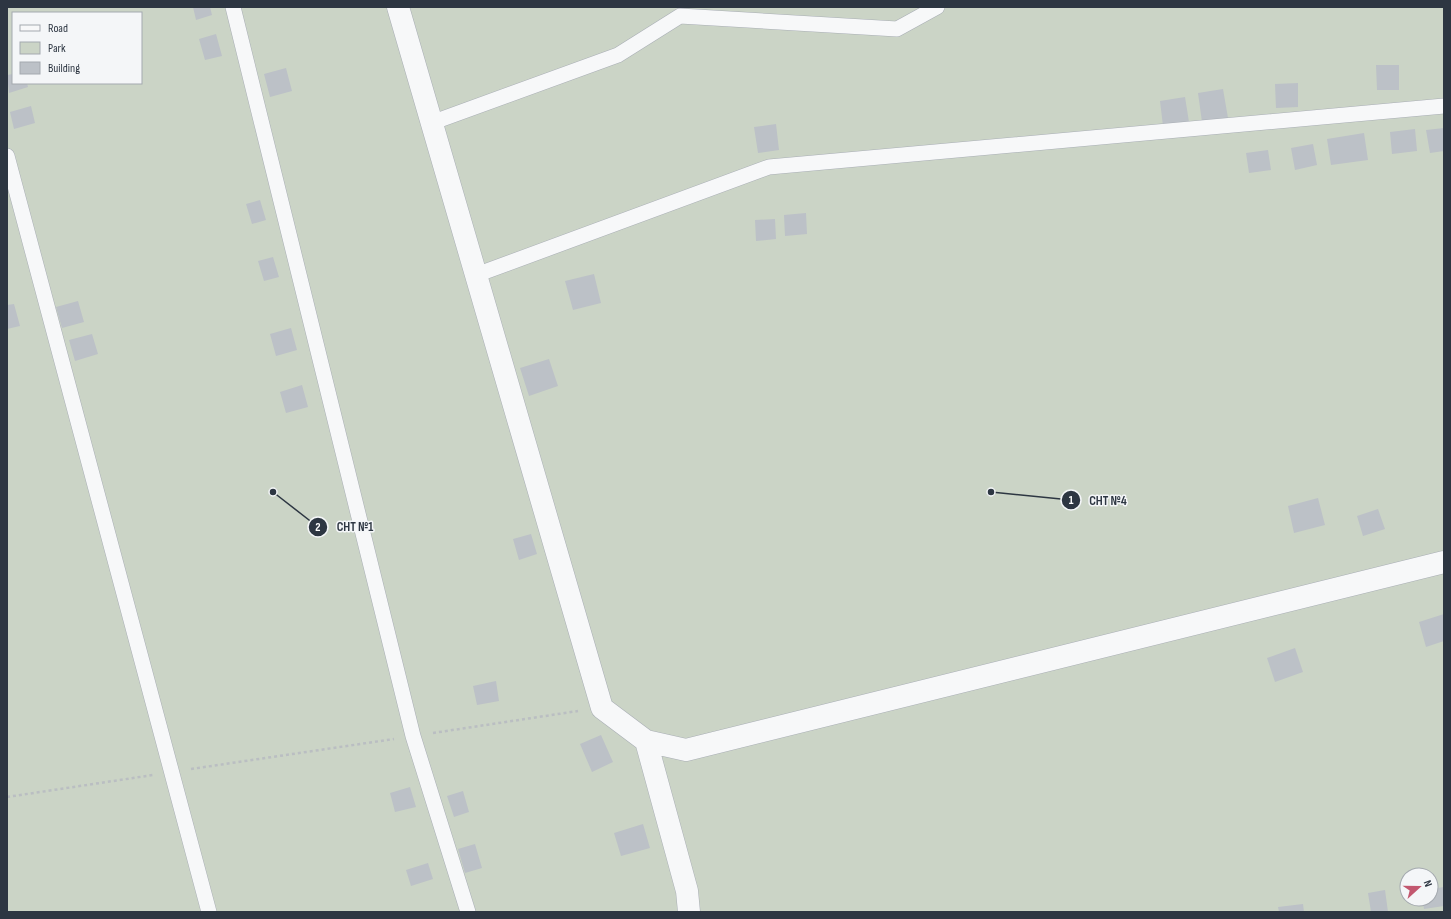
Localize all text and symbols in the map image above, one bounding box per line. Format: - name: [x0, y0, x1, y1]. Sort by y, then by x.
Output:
- legend: [12, 12, 142, 84]
- text: Road: [48, 21, 68, 36]
- text: Park: [48, 41, 66, 56]
- text: Building: [48, 61, 80, 76]
- callout: СНТ №4: [1061, 487, 1134, 512]
- text: 1: [1069, 493, 1074, 508]
- text: СНТ №4: [1089, 493, 1127, 509]
- callout: СНТ №1: [308, 514, 381, 539]
- text: СНТ №1: [337, 519, 373, 535]
- text: 2: [315, 520, 321, 535]
- north arrow: [1399, 867, 1439, 907]
- text: N: [1421, 879, 1435, 889]

